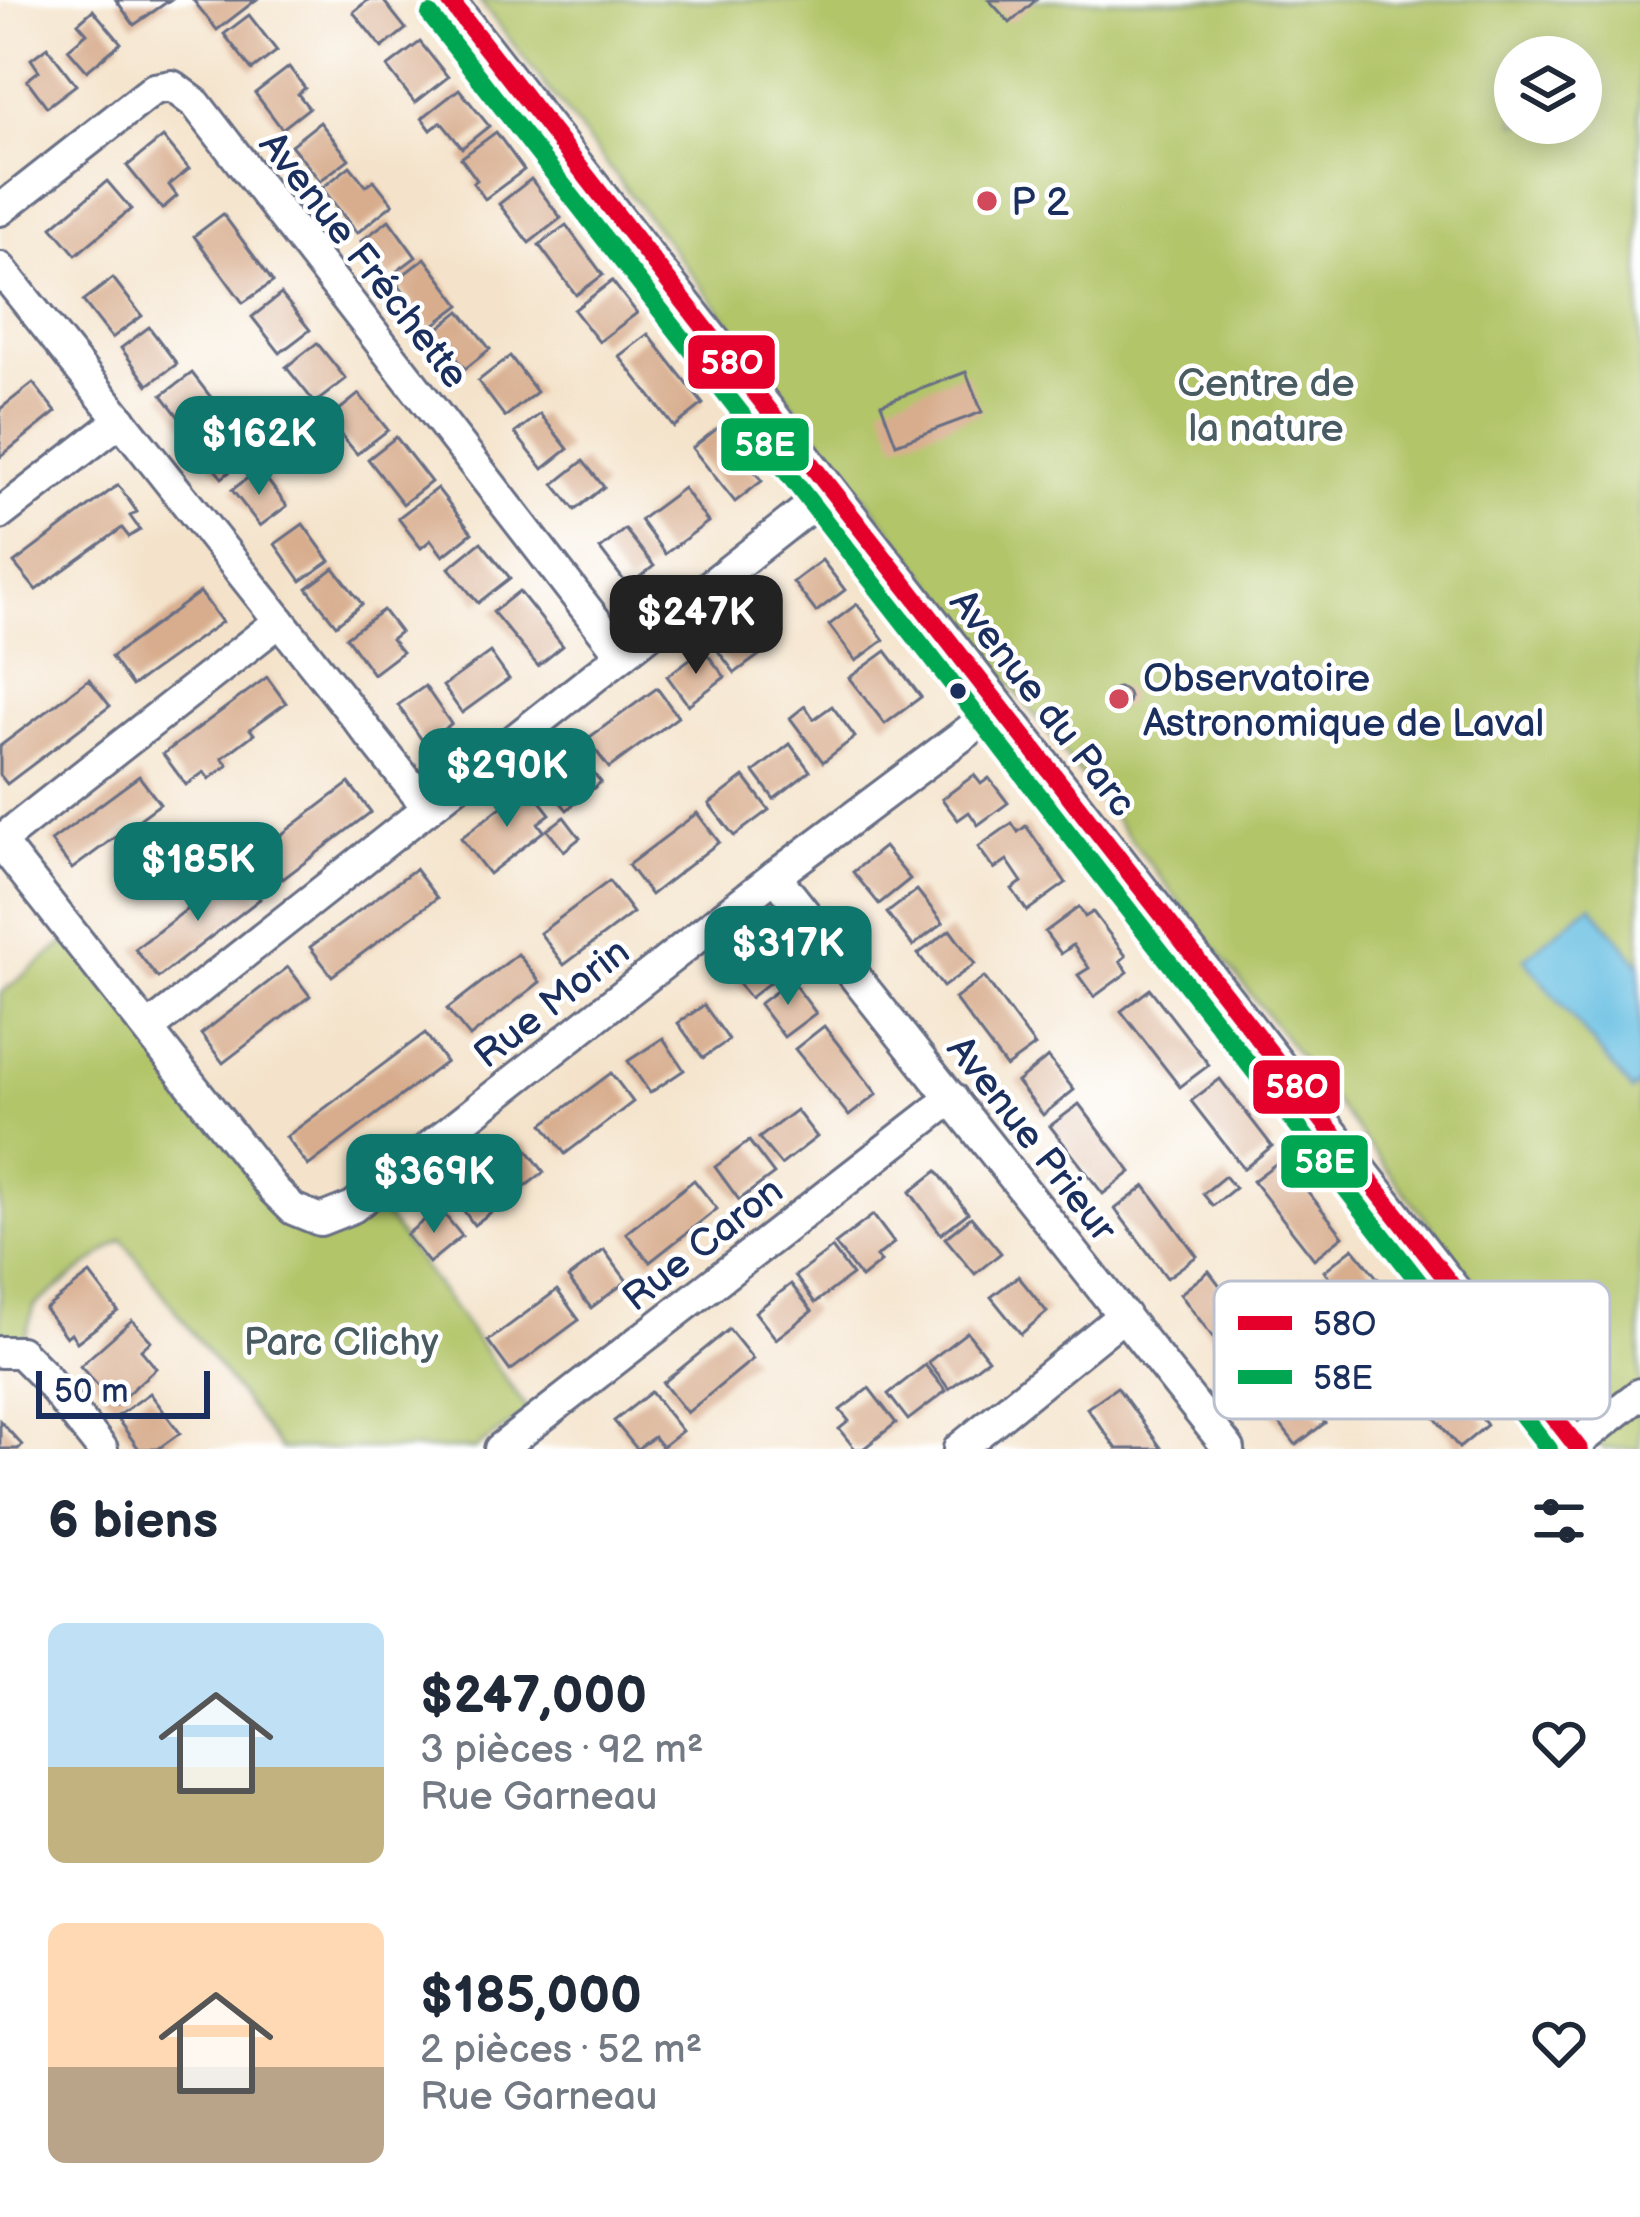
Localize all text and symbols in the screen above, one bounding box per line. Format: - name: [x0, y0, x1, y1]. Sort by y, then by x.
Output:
- map controls: [1494, 36, 1602, 144]
- button: layers: [1494, 36, 1602, 144]
- street label: Avenue Fréchette: [248, 123, 478, 398]
- place label: P 2: [1011, 180, 1069, 227]
- marker: P 2: [974, 188, 1000, 214]
- line badge: 58O: [686, 333, 777, 391]
- text: 58O: [700, 344, 764, 384]
- park label: Centre de la nature: [1177, 361, 1355, 453]
- pin: $162K: [175, 396, 343, 498]
- text: $162K: [201, 411, 317, 458]
- line badge: 58E: [719, 416, 811, 473]
- text: 58E: [735, 426, 795, 466]
- pin: $247K: [612, 575, 780, 677]
- street label: Avenue du Parc: [939, 581, 1145, 826]
- text: $247K: [637, 590, 755, 637]
- place label: Observatoire Astronomique de Laval: [1143, 656, 1544, 748]
- unlabelled marker: [947, 680, 969, 702]
- marker: Observatoire Astronomique de Laval: [1106, 686, 1132, 712]
- pin: $290K: [423, 728, 591, 830]
- text: $290K: [446, 743, 568, 790]
- pin: $185K: [114, 822, 282, 924]
- text: $185K: [141, 837, 255, 884]
- pin: $317K: [704, 906, 872, 1008]
- text: $317K: [732, 921, 844, 968]
- street label: Rue Morin: [466, 929, 640, 1079]
- street label: Avenue Prieur: [936, 1027, 1126, 1252]
- line badge: 58O: [1251, 1058, 1342, 1116]
- text: 58O: [1265, 1068, 1329, 1108]
- line badge: 58E: [1279, 1133, 1370, 1190]
- pin: $369K: [350, 1134, 518, 1236]
- text: 58E: [1295, 1143, 1355, 1183]
- text: $369K: [373, 1149, 495, 1196]
- street label: Rue Caron: [614, 1168, 793, 1322]
- legend: [1214, 1281, 1610, 1419]
- text: 58O: [1313, 1305, 1376, 1345]
- park label: Parc Clichy: [243, 1320, 439, 1367]
- text: 58E: [1313, 1359, 1373, 1399]
- scale bar: [36, 1365, 210, 1418]
- text: 50 m: [54, 1372, 129, 1412]
- icon: filters: [1526, 1488, 1592, 1554]
- text: 6 biens: [48, 1491, 218, 1552]
- text: $247,000: [420, 1666, 647, 1727]
- icon: home: [144, 1671, 288, 1815]
- icon: heart: [1526, 1710, 1592, 1776]
- text: 3 pièces · 92 m²: [420, 1727, 704, 1774]
- text: Rue Garneau: [420, 1774, 657, 1821]
- text: $185,000: [420, 1966, 642, 2027]
- icon: home: [144, 1971, 288, 2115]
- icon: heart: [1526, 2010, 1592, 2076]
- text: 2 pièces · 52 m²: [420, 2027, 702, 2074]
- text: Rue Garneau: [420, 2074, 657, 2121]

